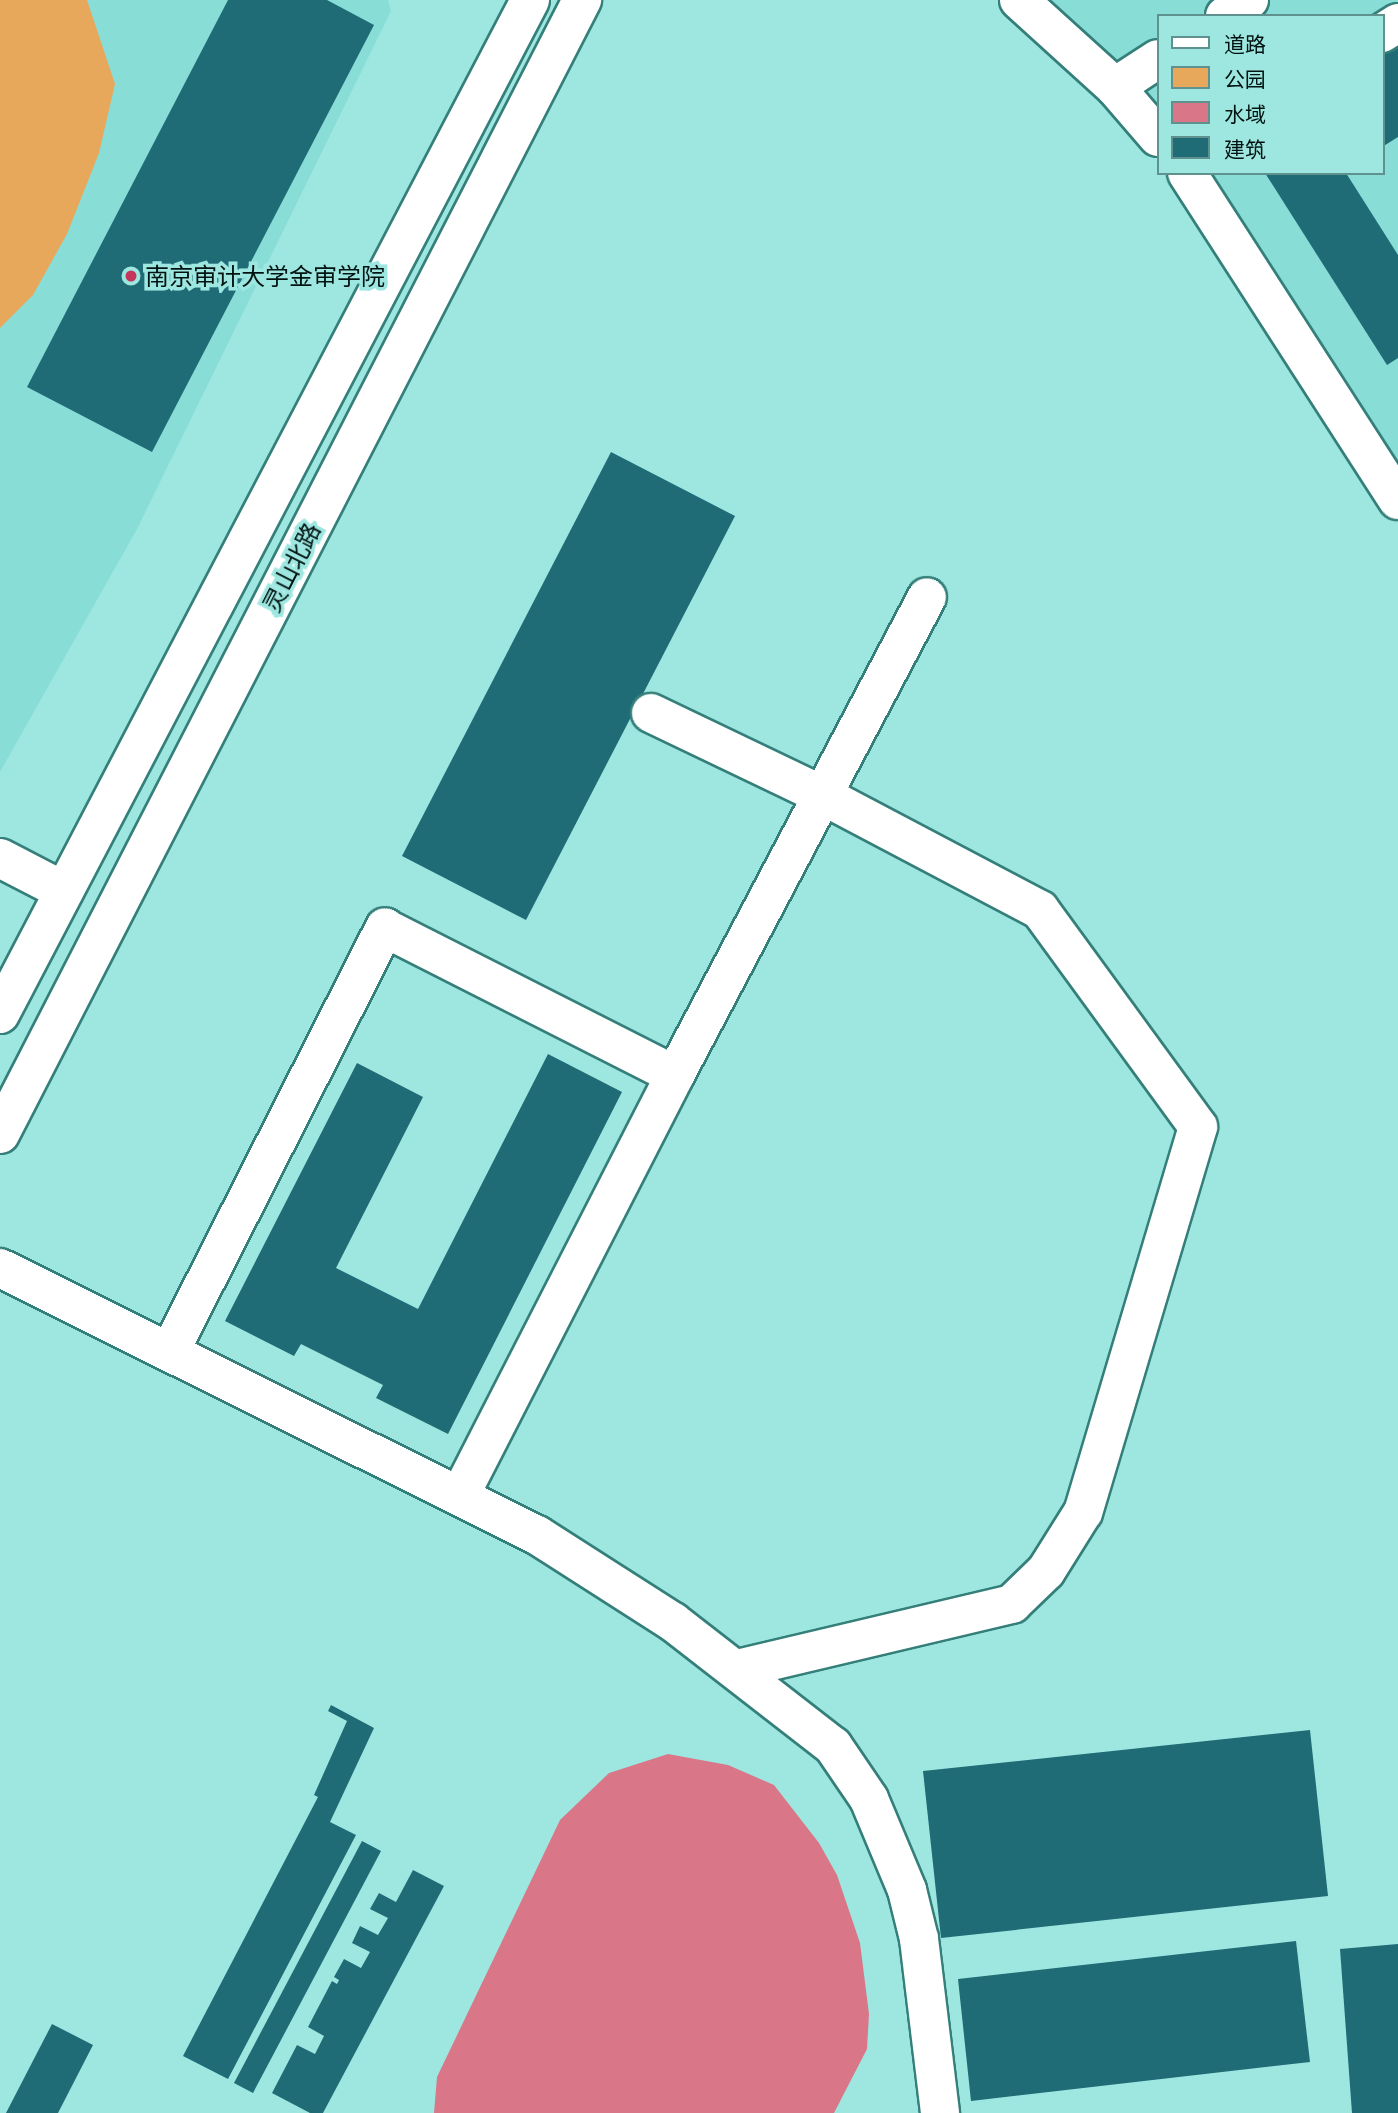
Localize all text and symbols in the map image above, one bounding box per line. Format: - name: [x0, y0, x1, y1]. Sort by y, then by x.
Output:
- legend: [1156, 14, 1384, 175]
- text: 道路: [1224, 31, 1266, 56]
- text: 公园: [1224, 66, 1266, 91]
- text: 水域: [1224, 101, 1266, 126]
- text: 建筑: [1224, 136, 1266, 161]
- place label: 南京审计大学金审学院: [145, 262, 385, 290]
- marker: 南京审计大学金审学院: [123, 268, 139, 284]
- street label: 灵山北路: [256, 518, 326, 616]

